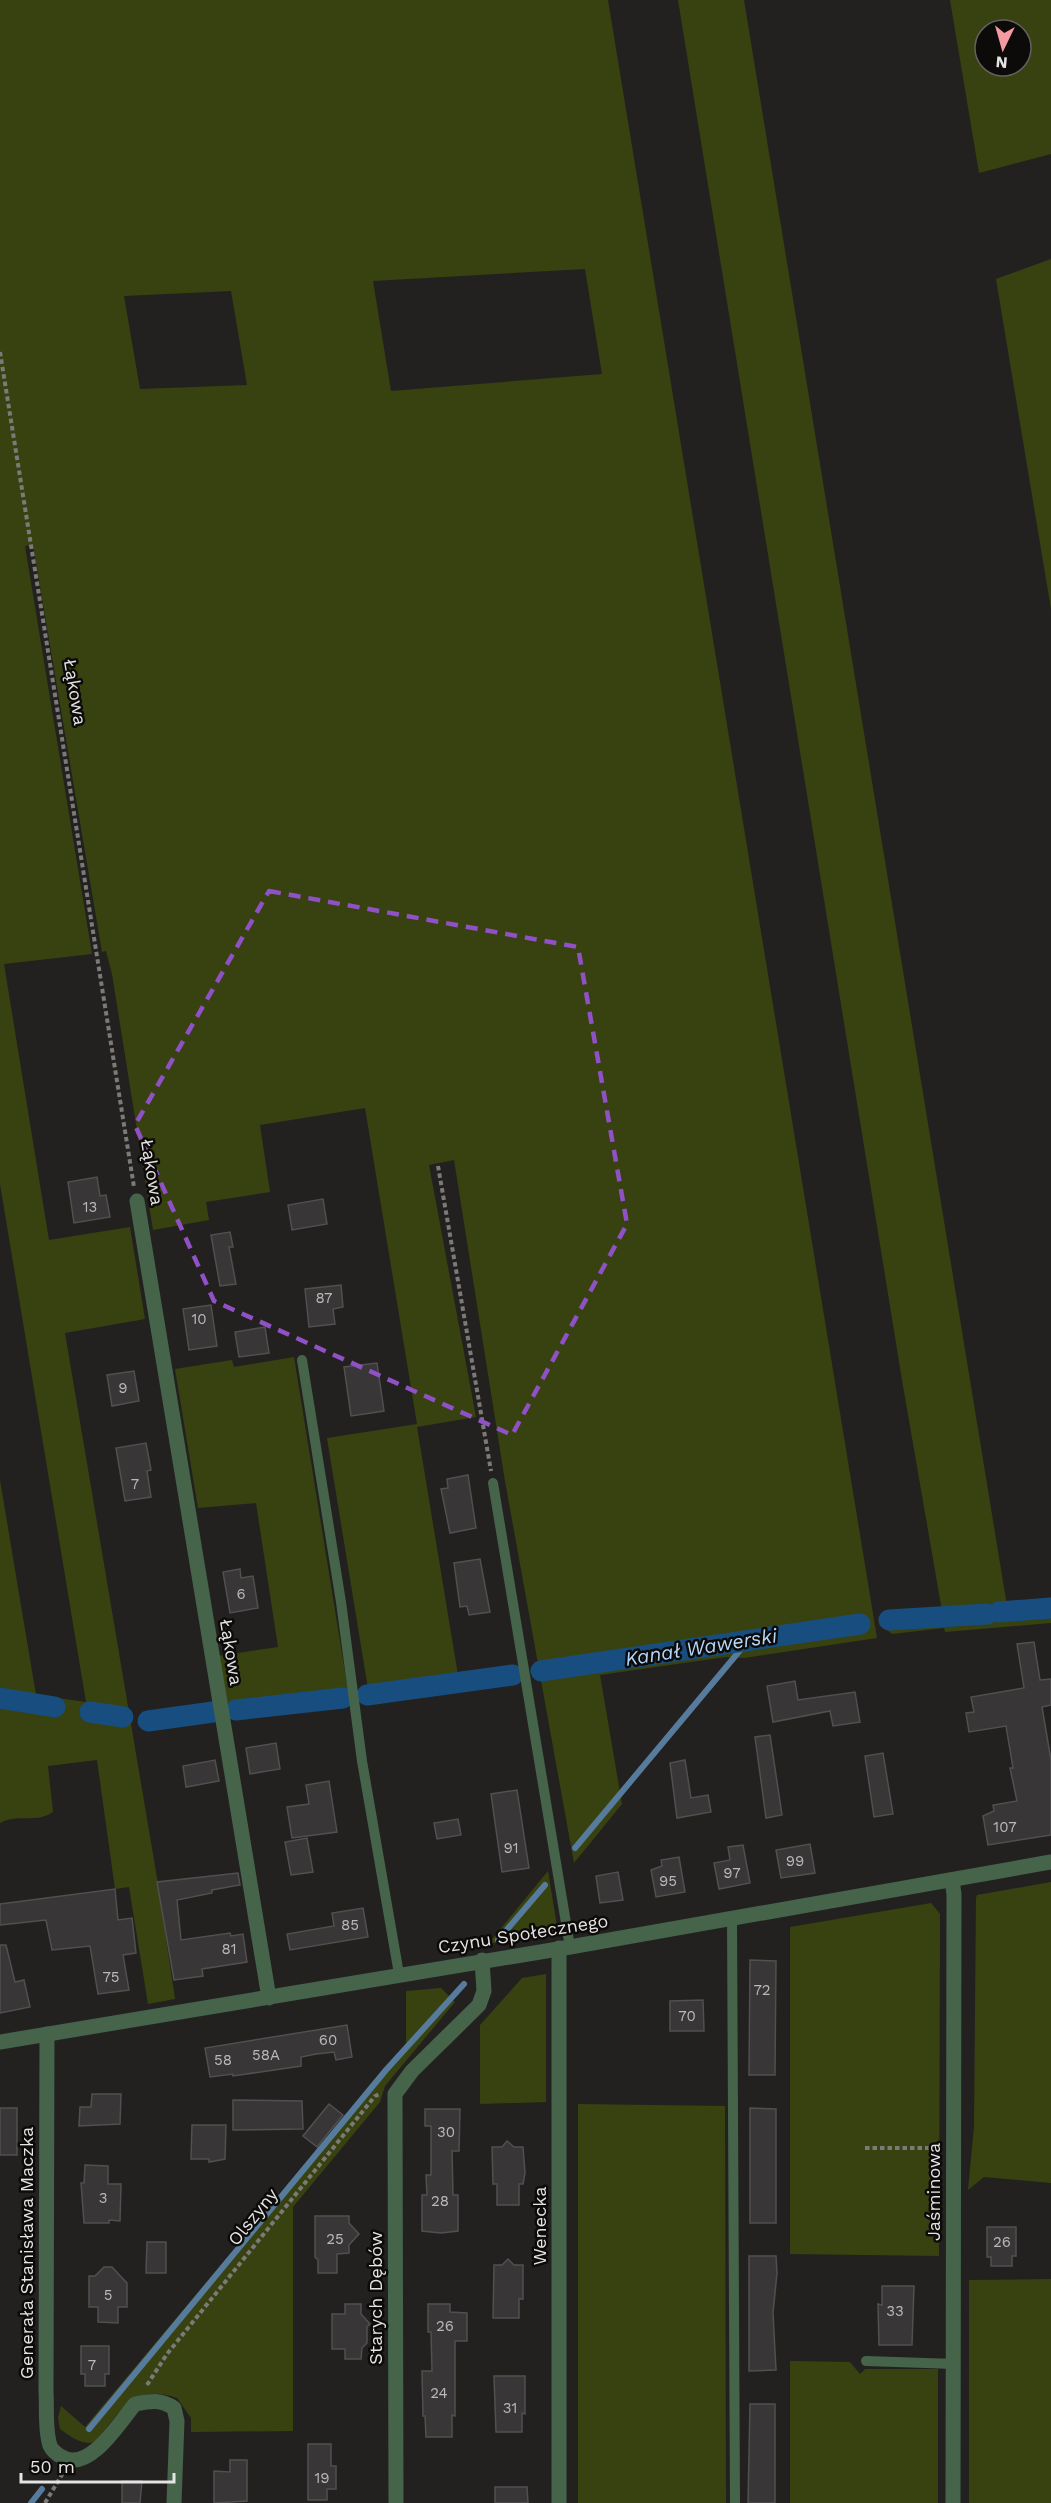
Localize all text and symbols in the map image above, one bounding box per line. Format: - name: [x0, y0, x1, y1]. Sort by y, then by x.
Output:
- north arrow: [973, 18, 1033, 78]
- text: N: [995, 52, 1008, 72]
- street label: Łąkowa: [60, 657, 91, 727]
- street label: Łąkowa: [137, 1137, 168, 1207]
- house number: 13: [83, 1198, 97, 1216]
- house number: 87: [315, 1289, 333, 1307]
- house number: 10: [191, 1310, 207, 1328]
- house number: 9: [118, 1379, 128, 1397]
- house number: 7: [131, 1475, 139, 1493]
- house number: 6: [236, 1585, 246, 1603]
- street label: Łąkowa: [216, 1617, 247, 1687]
- water label: Kanał Wawerski: [623, 1623, 779, 1671]
- house number: 107: [993, 1818, 1017, 1836]
- house number: 91: [503, 1839, 519, 1857]
- house number: 99: [786, 1852, 804, 1870]
- house number: 97: [723, 1864, 741, 1882]
- house number: 95: [659, 1872, 677, 1890]
- street label: Czynu Społecznego: [436, 1910, 609, 1957]
- house number: 85: [341, 1916, 359, 1934]
- house number: 81: [221, 1940, 237, 1958]
- house number: 75: [102, 1968, 120, 1986]
- house number: 72: [753, 1981, 771, 1999]
- house number: 70: [678, 2007, 696, 2025]
- house number: 60: [319, 2031, 337, 2049]
- house number: 58A: [252, 2046, 280, 2064]
- house number: 58: [214, 2051, 232, 2069]
- house number: 30: [437, 2123, 455, 2141]
- street label: Generała Stanisława Maczka: [16, 2127, 37, 2379]
- street label: Jaśminowa: [923, 2143, 944, 2241]
- street label: Olszyny: [223, 2183, 282, 2250]
- street label: Wenecka: [529, 2187, 550, 2265]
- house number: 3: [99, 2189, 107, 2207]
- house number: 28: [431, 2192, 449, 2210]
- house number: 25: [326, 2230, 344, 2248]
- street label: Starych Dębów: [365, 2231, 386, 2365]
- house number: 26: [993, 2233, 1011, 2251]
- house number: 5: [104, 2286, 112, 2304]
- house number: 33: [886, 2302, 904, 2320]
- house number: 26: [436, 2317, 454, 2335]
- house number: 7: [88, 2356, 96, 2374]
- house number: 24: [430, 2384, 448, 2402]
- house number: 31: [503, 2399, 517, 2417]
- scale bar: [21, 2446, 174, 2484]
- text: 50 m: [30, 2456, 75, 2477]
- house number: 19: [314, 2469, 330, 2487]

